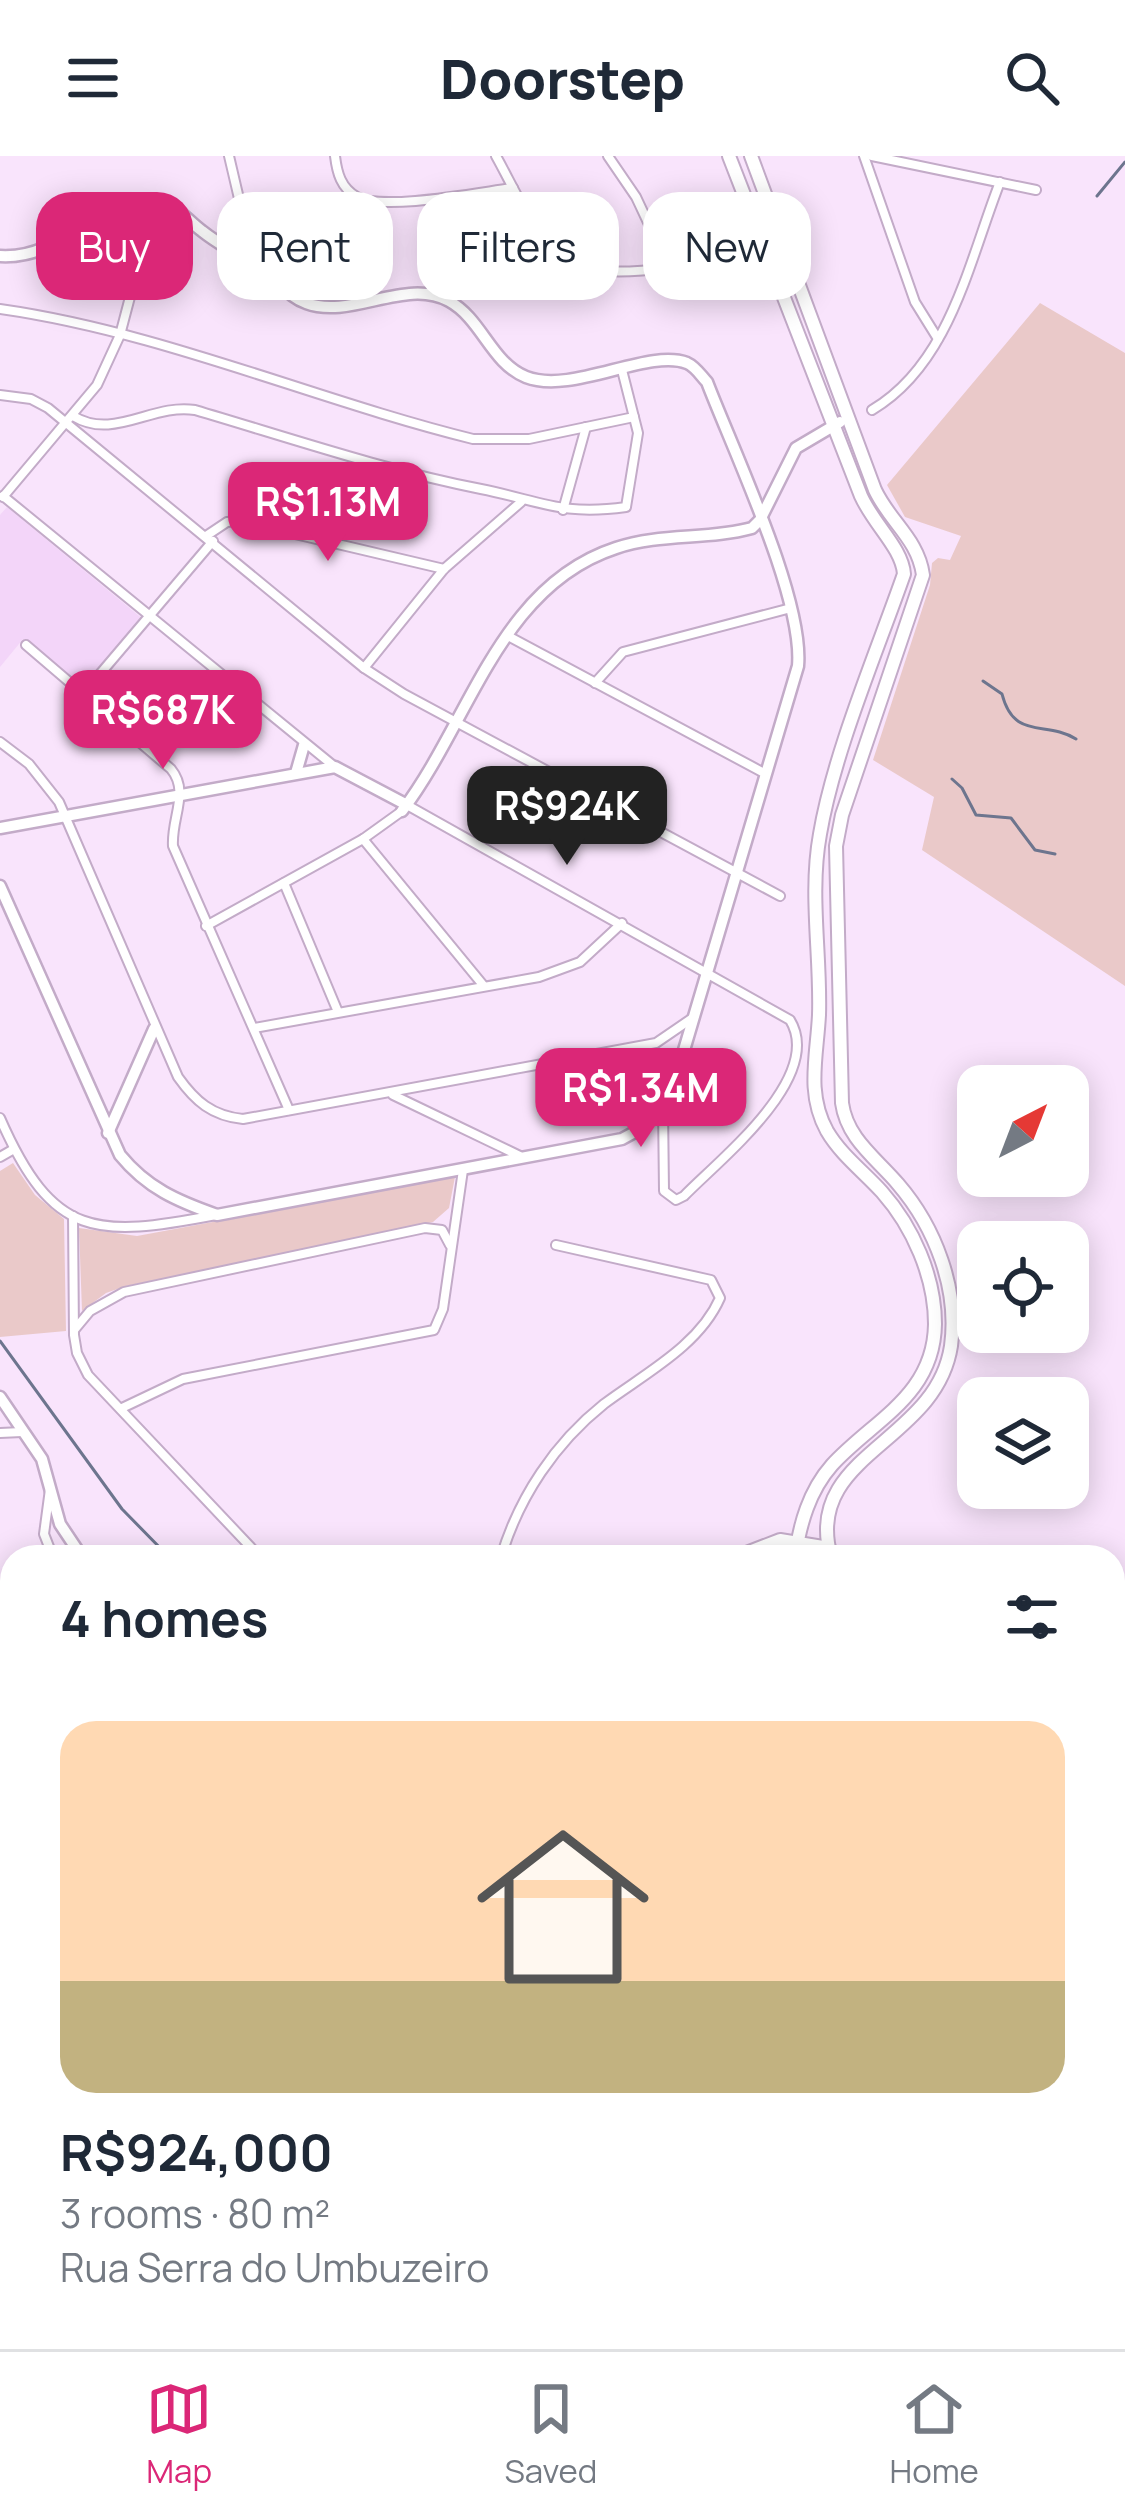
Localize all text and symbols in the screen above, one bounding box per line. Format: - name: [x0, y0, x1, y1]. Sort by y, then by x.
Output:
- text: Doorstep: [440, 41, 685, 115]
- icon: menu: [60, 45, 126, 111]
- icon: search: [999, 45, 1065, 111]
- chip: Buy: [36, 192, 193, 300]
- chip: Rent: [217, 192, 393, 300]
- chip: Filters: [417, 192, 619, 300]
- chip: New: [643, 192, 811, 300]
- pin: R$1.13M: [217, 462, 439, 564]
- text: R$1.13M: [255, 474, 401, 528]
- pin: R$687K: [65, 670, 261, 772]
- text: R$687K: [91, 682, 235, 736]
- pin: R$924K: [469, 766, 665, 868]
- text: R$924K: [494, 778, 640, 832]
- pin: R$1.34M: [530, 1048, 752, 1150]
- text: R$1.34M: [562, 1060, 720, 1114]
- north arrow: [957, 1065, 1089, 1197]
- map controls: [957, 1065, 1089, 1509]
- button: locate: [957, 1221, 1089, 1353]
- button: layers: [957, 1377, 1089, 1509]
- text: 4 homes: [60, 1583, 268, 1652]
- icon: filters: [999, 1584, 1065, 1650]
- icon: home: [455, 1799, 671, 2015]
- text: R$924,000: [60, 2117, 333, 2186]
- text: 3 rooms · 80 m²: [60, 2186, 330, 2240]
- text: Rua Serra do Umbuzeiro: [60, 2240, 489, 2294]
- tab: Map: [146, 2376, 212, 2493]
- tab: Saved: [504, 2376, 597, 2493]
- tab: Home: [890, 2376, 979, 2493]

